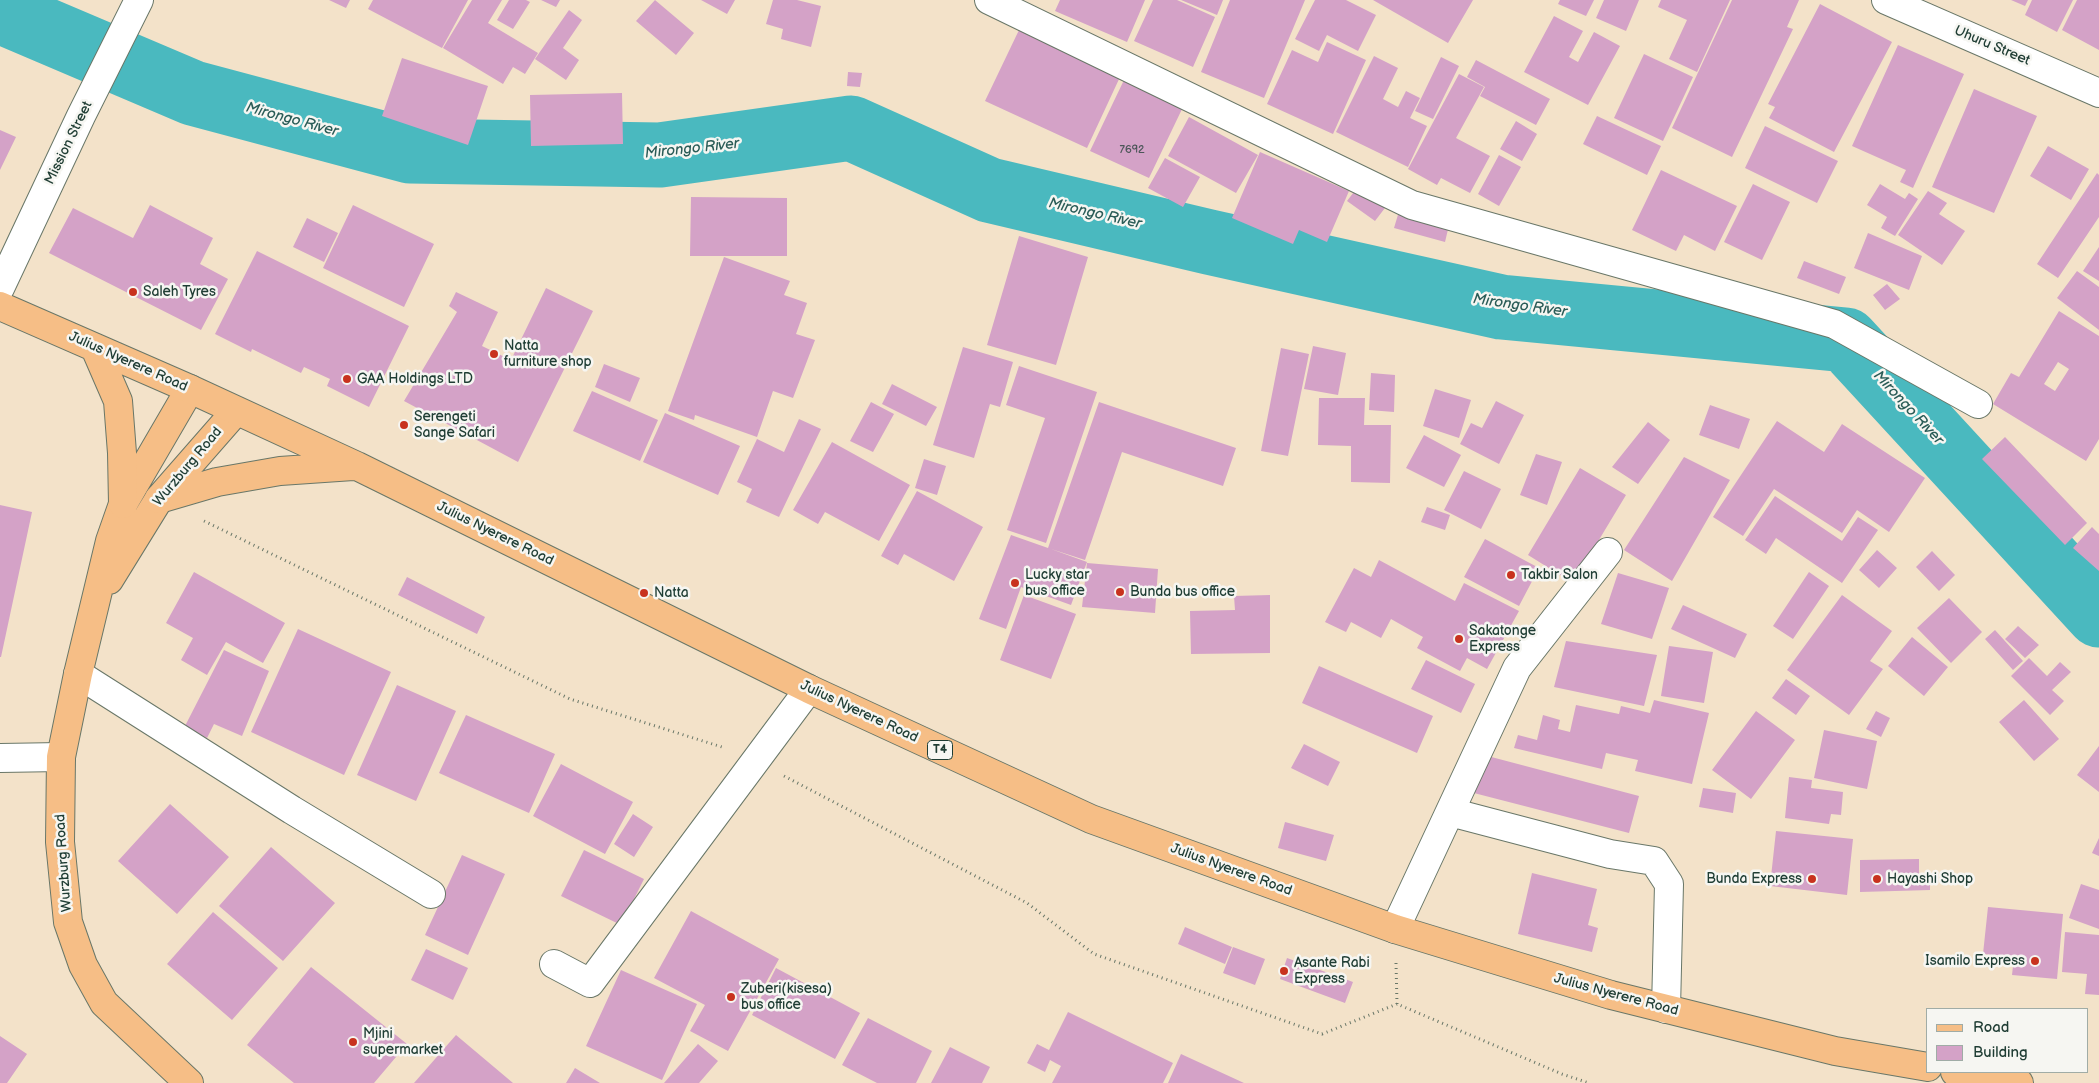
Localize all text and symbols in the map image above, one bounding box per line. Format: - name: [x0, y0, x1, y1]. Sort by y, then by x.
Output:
- street label: Uhuru Street: [1952, 22, 2032, 70]
- street label: Mission Street: [42, 99, 96, 187]
- water label: Mirongo River: [244, 99, 340, 141]
- water label: Mirongo River: [644, 135, 740, 163]
- house number: 7692: [1120, 143, 1144, 157]
- water label: Mirongo River: [1047, 195, 1143, 233]
- place label: Saleh Tyres: [143, 284, 216, 300]
- marker: Saleh Tyres: [127, 286, 139, 298]
- water label: Mirongo River: [1472, 290, 1568, 322]
- street label: Julius Nyerere Road: [66, 328, 190, 396]
- place label: Natta furniture shop: [504, 338, 592, 371]
- marker: Natta furniture shop: [488, 348, 500, 360]
- water label: Mirongo River: [1869, 367, 1947, 449]
- place label: GAA Holdings LTD: [357, 371, 473, 387]
- marker: GAA Holdings LTD: [341, 373, 353, 385]
- place label: Serengeti Sange Safari: [414, 409, 495, 442]
- marker: Serengeti Sange Safari: [398, 419, 410, 431]
- street label: Wurzburg Road: [150, 424, 226, 510]
- street label: Julius Nyerere Road: [434, 498, 556, 570]
- place label: Lucky star bus office: [1025, 567, 1089, 600]
- place label: Takbir Salon: [1521, 567, 1598, 583]
- marker: Takbir Salon: [1505, 569, 1517, 581]
- marker: Lucky star bus office: [1009, 577, 1021, 589]
- place label: Bunda bus office: [1130, 584, 1235, 600]
- place label: Natta: [654, 585, 689, 601]
- marker: Bunda bus office: [1114, 586, 1126, 598]
- marker: Natta: [638, 587, 650, 599]
- place label: Sakatonge Express: [1469, 623, 1536, 656]
- marker: Sakatonge Express: [1453, 633, 1465, 645]
- street label: Julius Nyerere Road: [797, 677, 921, 747]
- road number: T4: [928, 740, 952, 760]
- street label: Wurzburg Road: [52, 813, 76, 913]
- street label: Julius Nyerere Road: [1168, 840, 1294, 900]
- place label: Bunda Express: [1706, 871, 1802, 887]
- place label: Hayashi Shop: [1887, 871, 1973, 887]
- marker: Bunda Express: [1806, 873, 1818, 885]
- marker: Hayashi Shop: [1871, 873, 1883, 885]
- place label: Isamilo Express: [1925, 953, 2025, 969]
- place label: Asante Rabi Express: [1294, 955, 1370, 988]
- marker: Isamilo Express: [2029, 955, 2041, 967]
- marker: Asante Rabi Express: [1278, 965, 1290, 977]
- street label: Julius Nyerere Road: [1552, 970, 1680, 1020]
- place label: Zuberi(kisesa) bus office: [741, 981, 832, 1014]
- marker: Zuberi(kisesa) bus office: [725, 991, 737, 1003]
- legend: [1926, 1008, 2089, 1073]
- text: Road: [1973, 1018, 2009, 1037]
- place label: Mjini supermarket: [363, 1026, 443, 1058]
- marker: Mjini supermarket: [347, 1036, 359, 1048]
- text: Building: [1973, 1043, 2028, 1062]

